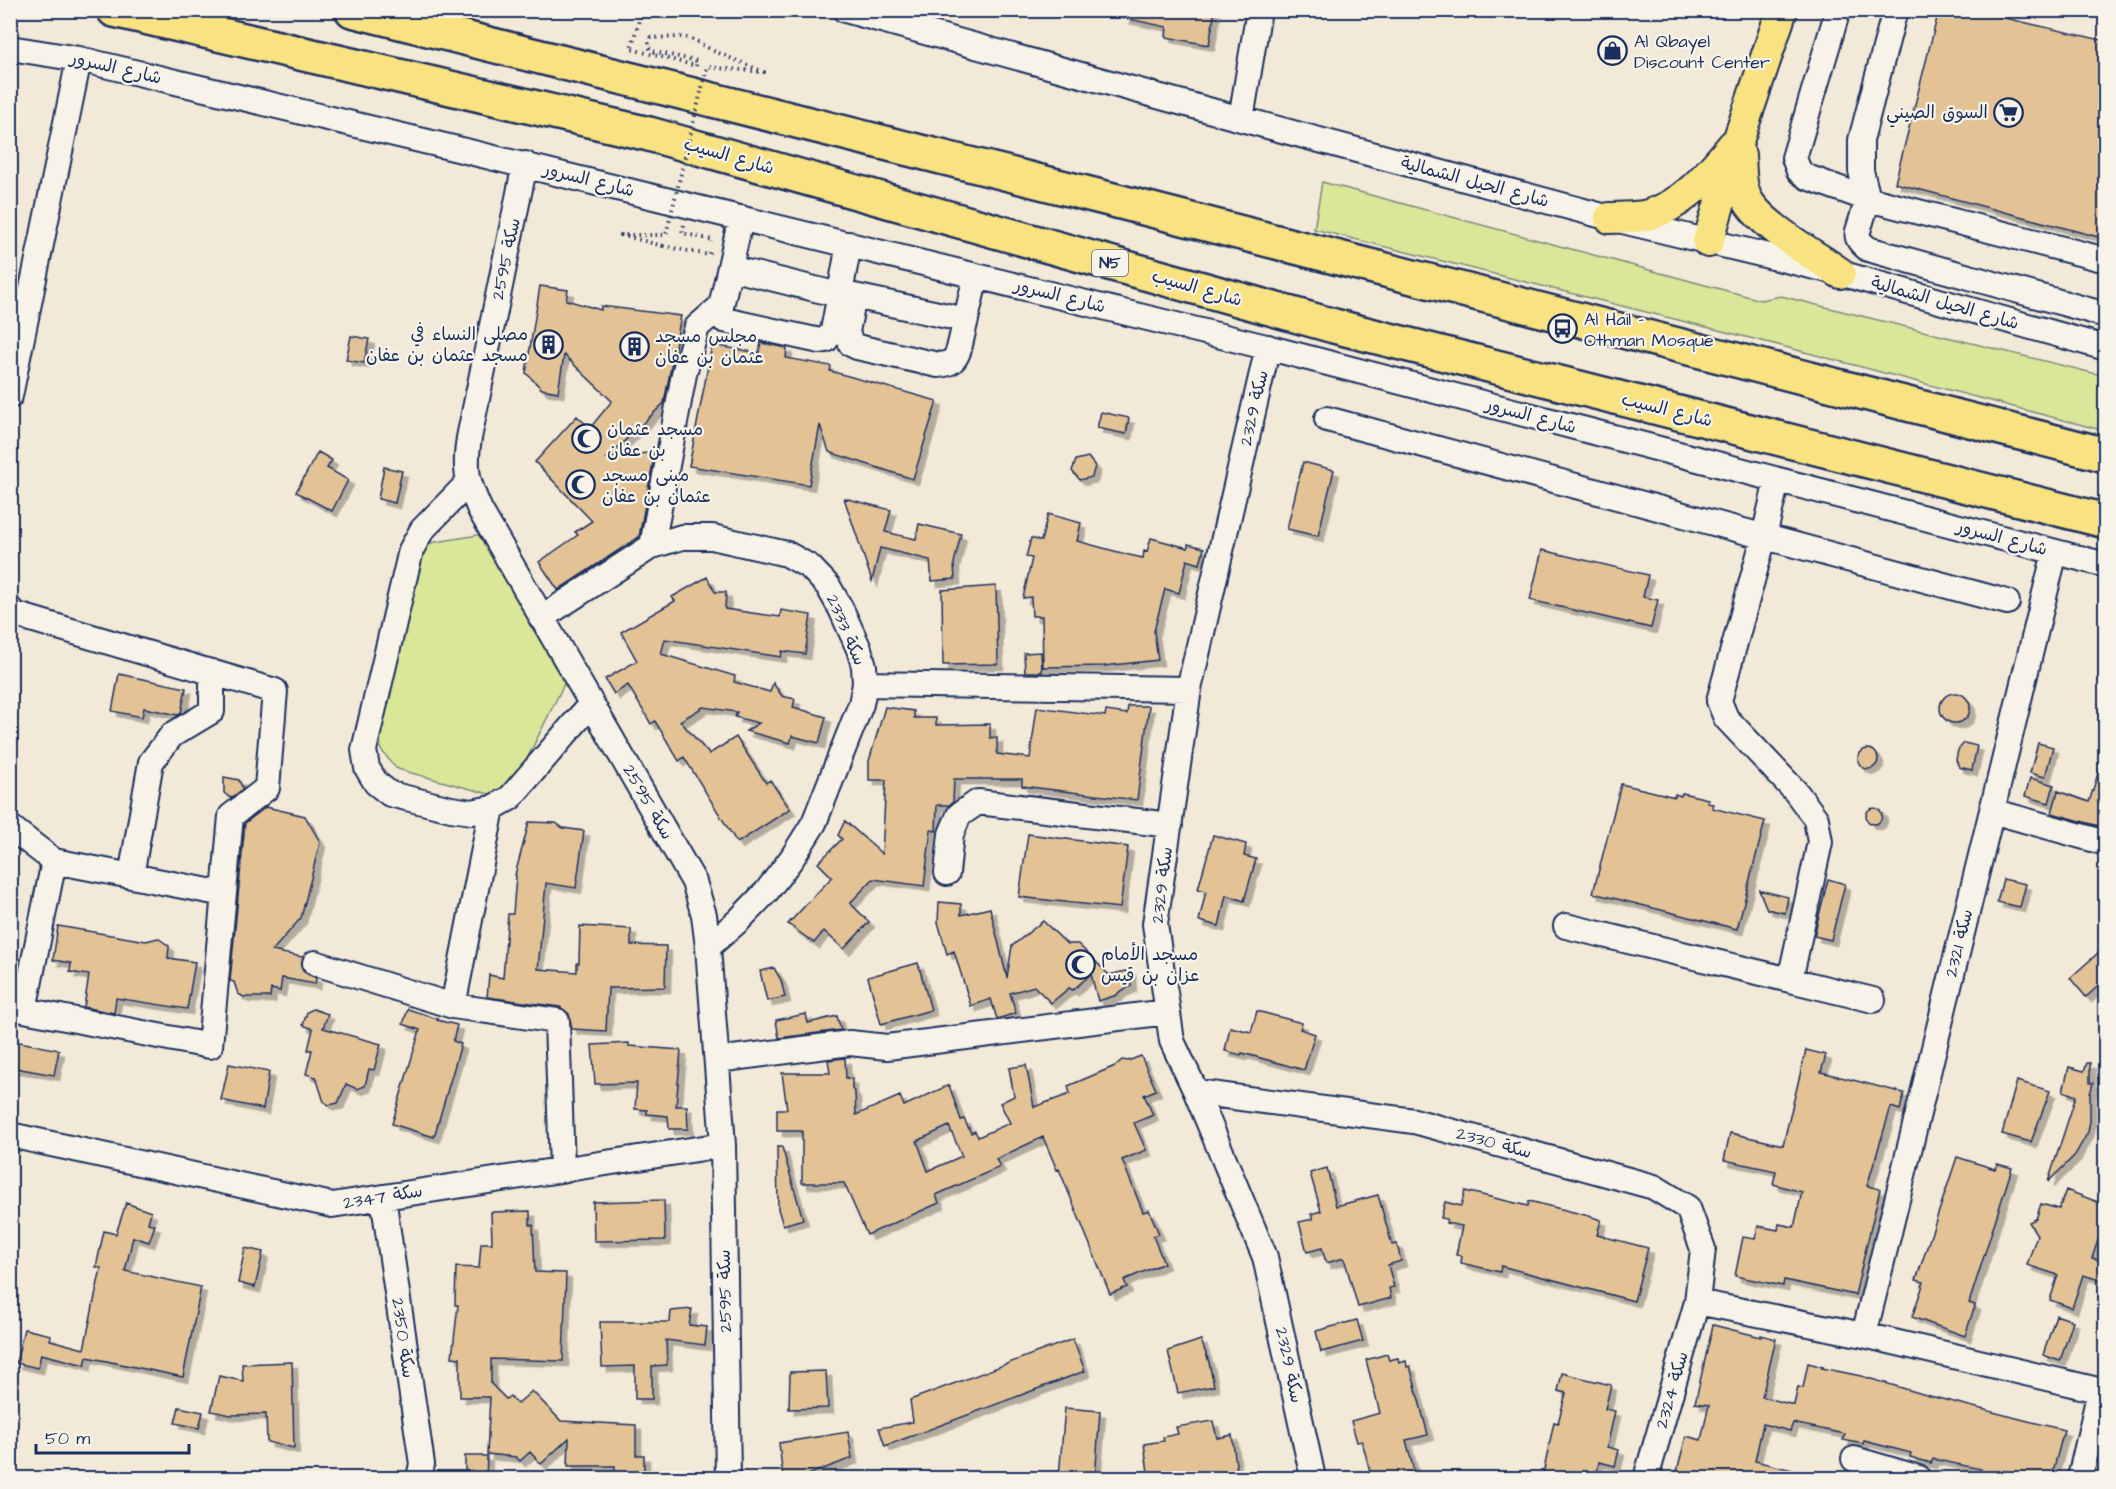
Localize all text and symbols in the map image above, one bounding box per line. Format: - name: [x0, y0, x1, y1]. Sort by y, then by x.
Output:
- place label: Al Qbayel Discount Center: [1634, 29, 1770, 75]
- shop icon: Al Qbayel Discount Center: [1597, 35, 1629, 67]
- street label: شارع السرور: [66, 45, 164, 91]
- supermarket icon: السوق الصيني: [1993, 96, 2025, 128]
- place label: السوق الصيني: [1886, 100, 1988, 128]
- street label: شارع السيب: [681, 131, 777, 181]
- street label: شارع الحيل الشمالية: [1398, 150, 1552, 214]
- street label: شارع السرور: [539, 156, 637, 203]
- street label: سكة 2595: [485, 216, 527, 302]
- road number: N5: [1092, 250, 1128, 276]
- street label: شارع السيب: [1149, 263, 1245, 313]
- street label: شارع الحيل الشمالية: [1868, 270, 2022, 336]
- street label: شارع السرور: [1010, 272, 1108, 319]
- place label: Al Hail - Othman Mosque: [1584, 307, 1714, 353]
- bus stop icon: Al Hail - Othman Mosque: [1547, 313, 1579, 345]
- place label: مصلى النساء في مسجد عثمان بن عفان: [366, 322, 528, 368]
- place label: مجلس مسجد عثمان بن عفان: [655, 324, 764, 370]
- building icon: مصلى النساء في مسجد عثمان بن عفان: [533, 328, 565, 360]
- building icon: مجلس مسجد عثمان بن عفان: [618, 330, 650, 362]
- street label: سكة 2329: [1233, 368, 1275, 448]
- street label: شارع السيب: [1619, 387, 1715, 433]
- street label: شارع السرور: [1481, 391, 1579, 440]
- place label: مسجد عثمان بن عفان: [607, 417, 703, 463]
- mosque icon: مسجد عثمان بن عفان: [570, 423, 602, 455]
- place label: مبنى مسجد عثمان بن عفان: [602, 463, 711, 509]
- mosque icon: مبنى مسجد عثمان بن عفان: [565, 469, 597, 501]
- street label: شارع السرور: [1952, 513, 2050, 562]
- street label: سكة 2333: [820, 591, 872, 669]
- street label: سكة 2595: [616, 760, 680, 844]
- street label: سكة 2329: [1145, 845, 1179, 925]
- street label: سكة 2321: [1938, 906, 1980, 980]
- place label: مسجد الأمام عزان بن قيس: [1101, 942, 1200, 988]
- mosque icon: مسجد الأمام عزان بن قيس: [1064, 948, 1096, 980]
- street label: سكة 2330: [1453, 1121, 1535, 1165]
- street label: سكة 2347: [342, 1178, 424, 1216]
- street label: سكة 2595: [712, 1249, 738, 1333]
- street label: سكة 2350: [385, 1296, 421, 1380]
- street label: سكة 2329: [1269, 1325, 1309, 1405]
- street label: سكة 2324: [1649, 1348, 1695, 1432]
- scale bar: [36, 1417, 189, 1455]
- text: 50 m: [45, 1426, 90, 1451]

